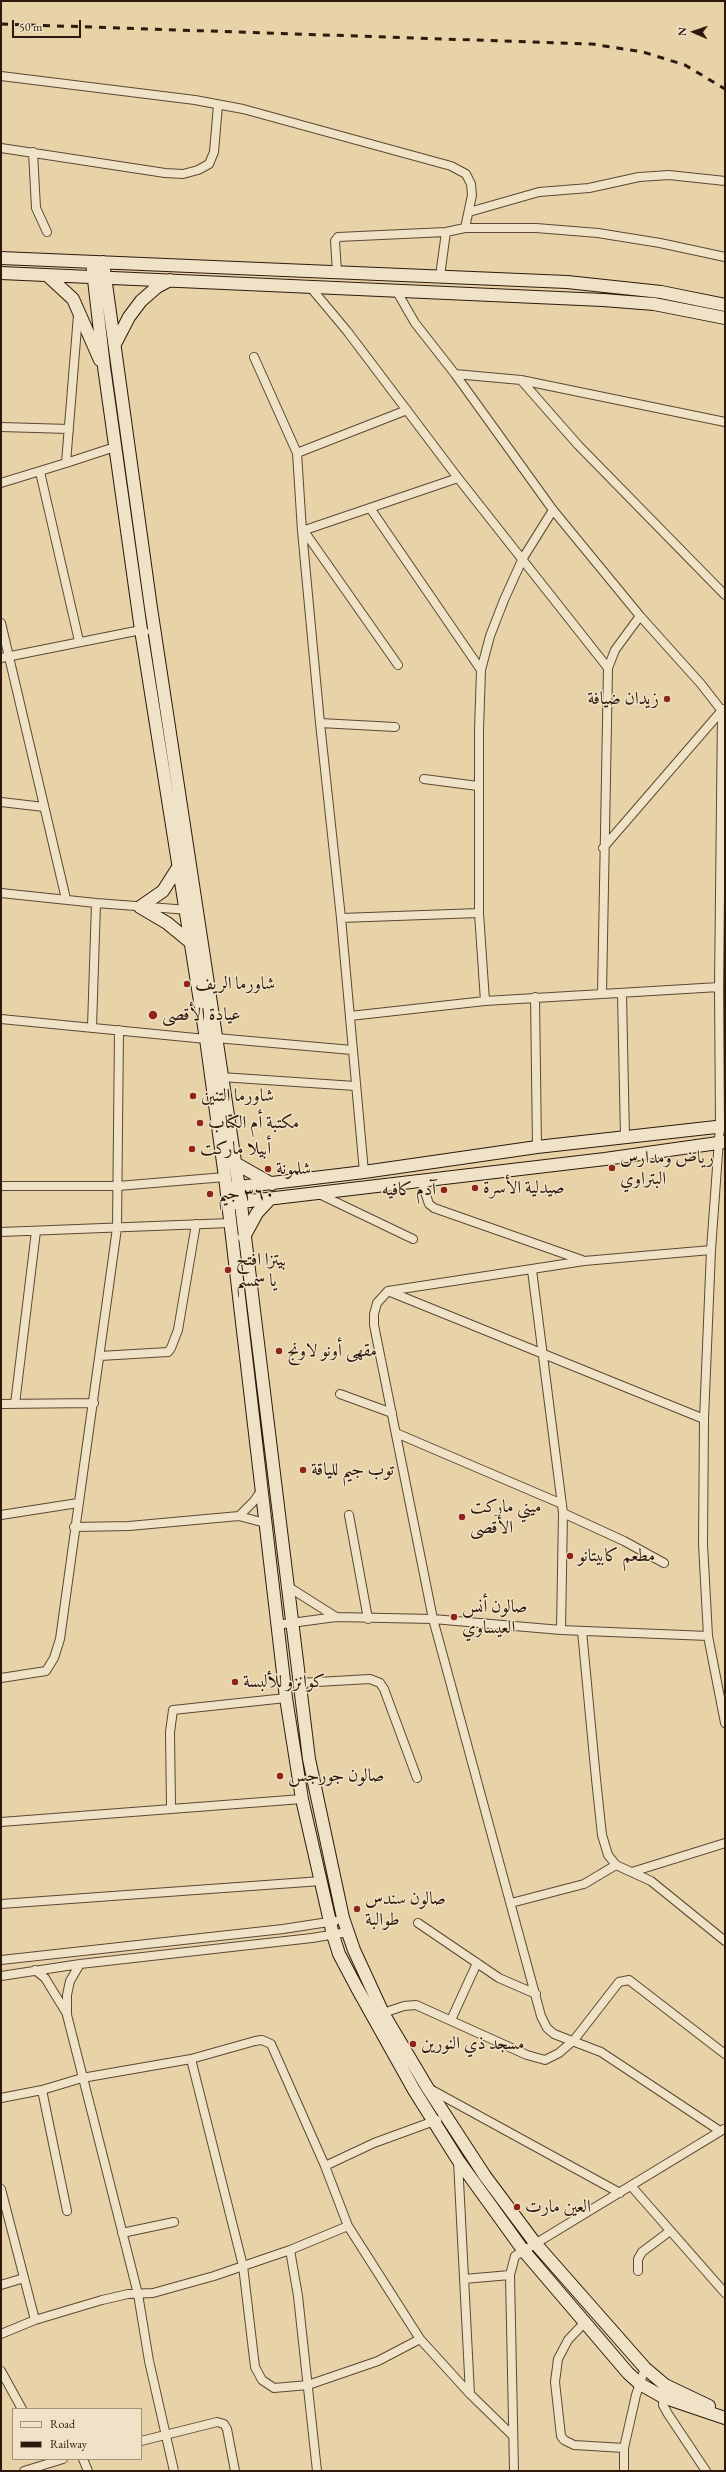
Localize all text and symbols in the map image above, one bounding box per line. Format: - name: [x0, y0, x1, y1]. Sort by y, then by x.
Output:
- scale bar: [14, 12, 83, 38]
- north arrow: [674, 12, 714, 52]
- text: 50 m: [19, 19, 42, 35]
- text: N: [675, 27, 689, 36]
- place label: زيدان ضيافة: [588, 688, 659, 710]
- marker: زيدان ضيافة: [662, 694, 672, 704]
- place label: شاورما الريف: [195, 973, 275, 995]
- marker: شاورما الريف: [182, 979, 192, 989]
- place label: عيادة الأقصى: [162, 1004, 241, 1026]
- marker: عيادة الأقصى: [147, 1009, 159, 1021]
- place label: شاورما التنين: [201, 1085, 274, 1107]
- marker: شاورما التنين: [188, 1091, 198, 1101]
- place label: مكتبة أم الكتاب: [208, 1112, 299, 1134]
- marker: مكتبة أم الكتاب: [195, 1118, 205, 1128]
- place label: أبيلا ماركت: [200, 1138, 271, 1160]
- marker: أبيلا ماركت: [187, 1144, 197, 1154]
- place label: رياض ومدارس البتراوي: [620, 1147, 714, 1190]
- place label: شلمونة: [276, 1158, 311, 1180]
- marker: رياض ومدارس البتراوي: [607, 1163, 617, 1173]
- marker: شلمونة: [263, 1164, 273, 1174]
- place label: صيدلية الأسرة: [483, 1177, 565, 1199]
- place label: آدم كافيه: [382, 1179, 436, 1201]
- place label: ٣٦٠ جيم: [218, 1183, 275, 1205]
- marker: صيدلية الأسرة: [470, 1183, 480, 1193]
- marker: آدم كافيه: [439, 1185, 449, 1195]
- marker: ٣٦٠ جيم: [205, 1189, 215, 1199]
- place label: بيتزا افتح يا سمسم: [236, 1249, 286, 1292]
- marker: بيتزا افتح يا سمسم: [223, 1265, 233, 1275]
- place label: مقهى أونو لاونج: [287, 1340, 377, 1362]
- marker: مقهى أونو لاونج: [274, 1346, 284, 1356]
- place label: توب جيم للياقة: [311, 1459, 394, 1481]
- marker: توب جيم للياقة: [298, 1465, 308, 1475]
- place label: ميني ماركت الأقصى: [470, 1496, 542, 1538]
- marker: ميني ماركت الأقصى: [457, 1512, 467, 1522]
- place label: مطعم كابيتانو: [578, 1545, 655, 1567]
- marker: مطعم كابيتانو: [565, 1551, 575, 1561]
- place label: صالون أنس العيساوي: [462, 1596, 527, 1638]
- marker: صالون أنس العيساوي: [449, 1612, 459, 1622]
- place label: كوانزو للألبسة: [243, 1671, 325, 1693]
- marker: كوانزو للألبسة: [230, 1677, 240, 1687]
- place label: صالون جورجس: [288, 1765, 384, 1787]
- marker: صالون جورجس: [275, 1771, 285, 1781]
- place label: صالون سندس طوالبة: [365, 1888, 446, 1930]
- marker: صالون سندس طوالبة: [352, 1904, 362, 1914]
- place label: مسجد ذي النورين: [421, 2033, 524, 2055]
- marker: مسجد ذي النورين: [408, 2039, 418, 2049]
- place label: العين مارت: [525, 2196, 591, 2218]
- marker: العين مارت: [512, 2202, 522, 2212]
- legend: [12, 2408, 142, 2460]
- text: Road: [50, 2416, 75, 2432]
- text: Railway: [50, 2436, 87, 2452]

